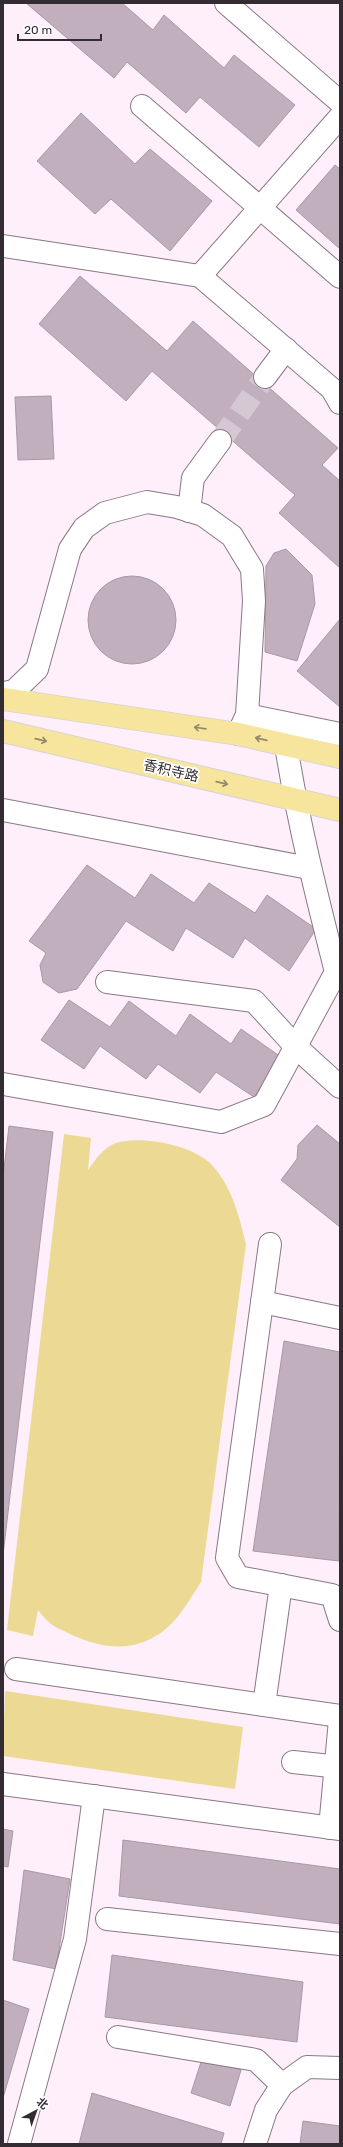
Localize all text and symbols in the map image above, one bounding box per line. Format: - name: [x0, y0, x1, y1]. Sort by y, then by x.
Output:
- scale bar: [18, 16, 101, 42]
- text: 20 m: [24, 23, 52, 37]
- one-way arrow: [194, 724, 207, 732]
- one-way arrow: [255, 735, 268, 743]
- one-way arrow: [34, 736, 47, 744]
- street label: 香积寺路: [142, 756, 200, 786]
- one-way arrow: [215, 780, 228, 788]
- north arrow: [16, 2091, 56, 2131]
- text: 北: [34, 2095, 51, 2112]

